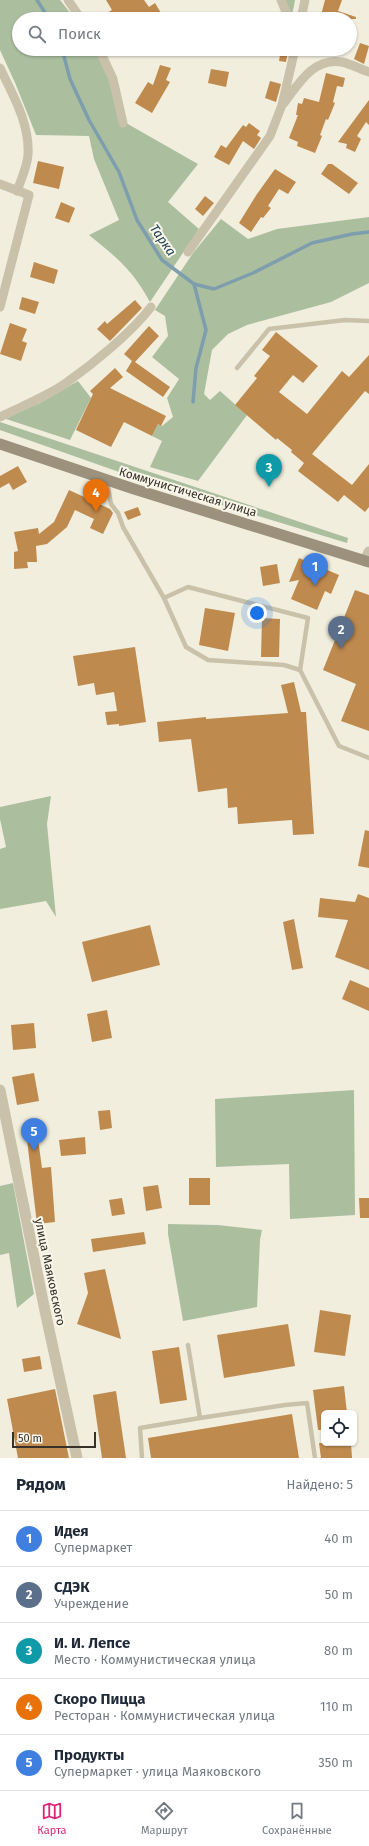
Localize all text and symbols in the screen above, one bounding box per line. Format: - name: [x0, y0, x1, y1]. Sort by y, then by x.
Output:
- search box: [12, 12, 357, 56]
- icon: search: [26, 23, 48, 45]
- text: Поиск: [58, 25, 101, 43]
- water label: Тарка: [147, 221, 179, 259]
- pin: 3: [256, 454, 282, 487]
- street label: Коммунистическая улица: [117, 464, 259, 520]
- pin: 4: [83, 479, 109, 512]
- pin: 1: [302, 553, 328, 586]
- your location: [247, 603, 267, 623]
- pin: 2: [328, 616, 354, 649]
- pin: 5: [21, 1118, 47, 1151]
- street label: улица Маяковского: [32, 1217, 68, 1327]
- map controls: [321, 1410, 357, 1446]
- button: locate: [321, 1410, 357, 1446]
- scale bar: [12, 1430, 96, 1449]
- text: 50 m: [18, 1432, 42, 1445]
- text: Рядом: [16, 1474, 66, 1495]
- text: Найдено: 5: [287, 1477, 353, 1492]
- text: Идея: [54, 1522, 89, 1540]
- text: 1: [26, 1531, 32, 1546]
- text: 40 m: [324, 1531, 353, 1546]
- text: Супермаркет: [54, 1540, 132, 1555]
- text: СДЭК: [54, 1578, 90, 1596]
- text: 2: [26, 1587, 32, 1602]
- text: 50 m: [325, 1587, 353, 1602]
- text: Учреждение: [54, 1596, 129, 1611]
- text: И. И. Лепсе: [54, 1634, 130, 1652]
- text: 3: [26, 1643, 32, 1658]
- text: 80 m: [324, 1643, 353, 1658]
- text: Место · Коммунистическая улица: [54, 1652, 256, 1667]
- text: Скоро Пицца: [54, 1690, 145, 1708]
- text: 4: [25, 1699, 33, 1714]
- text: 110 m: [320, 1699, 353, 1714]
- text: Ресторан · Коммунистическая улица: [54, 1708, 275, 1723]
- text: Продукты: [54, 1746, 124, 1764]
- text: 5: [26, 1755, 32, 1770]
- text: 350 m: [318, 1755, 353, 1770]
- text: Супермаркет · улица Маяковского: [54, 1764, 261, 1779]
- tab: Карта: [37, 1800, 66, 1837]
- tab: Маршрут: [141, 1800, 188, 1837]
- tab: Сохранённые: [262, 1800, 332, 1837]

